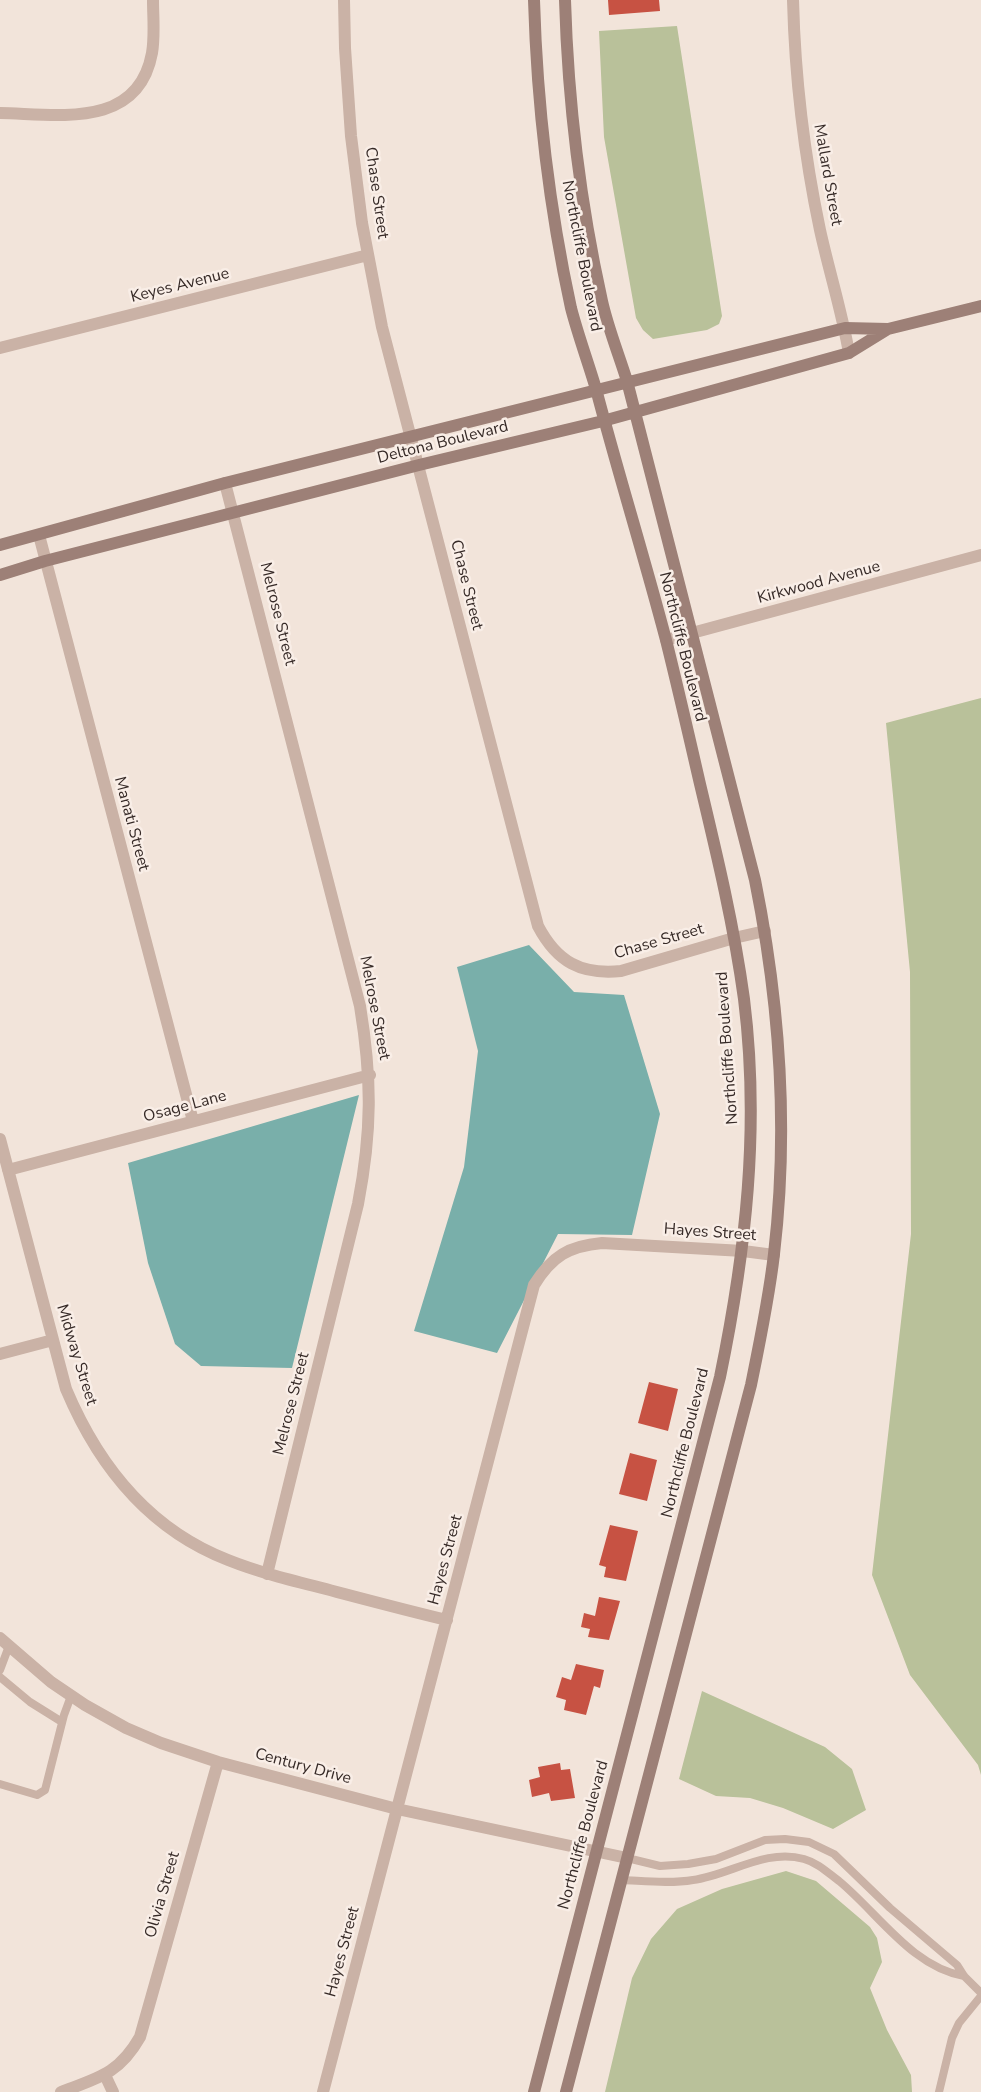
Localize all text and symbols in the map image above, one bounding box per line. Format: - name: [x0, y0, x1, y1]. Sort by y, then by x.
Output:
- street label: Mallard Street: [809, 123, 845, 227]
- street label: Chase Street: [360, 146, 392, 240]
- street label: Northcliffe Boulevard: [557, 179, 605, 333]
- street label: Keyes Avenue: [129, 264, 231, 308]
- street label: Deltona Boulevard: [376, 417, 510, 469]
- street label: Chase Street: [446, 538, 486, 632]
- street label: Kirkwood Avenue: [756, 557, 882, 609]
- street label: Melrose Street: [255, 561, 299, 667]
- street label: Northcliffe Boulevard: [654, 570, 710, 724]
- street label: Manati Street: [109, 775, 153, 873]
- street label: Chase Street: [612, 920, 706, 964]
- street label: Melrose Street: [355, 954, 393, 1062]
- street label: Northcliffe Boulevard: [713, 971, 743, 1125]
- street label: Osage Lane: [141, 1087, 229, 1127]
- street label: Hayes Street: [663, 1220, 757, 1246]
- street label: Midway Street: [52, 1302, 100, 1408]
- street label: Melrose Street: [270, 1351, 314, 1457]
- street label: Northcliffe Boulevard: [658, 1366, 714, 1520]
- street label: Hayes Street: [425, 1513, 467, 1607]
- street label: Century Drive: [253, 1745, 353, 1789]
- street label: Northcliffe Boulevard: [555, 1758, 613, 1912]
- street label: Olivia Street: [142, 1850, 184, 1940]
- street label: Hayes Street: [322, 1905, 364, 1999]

